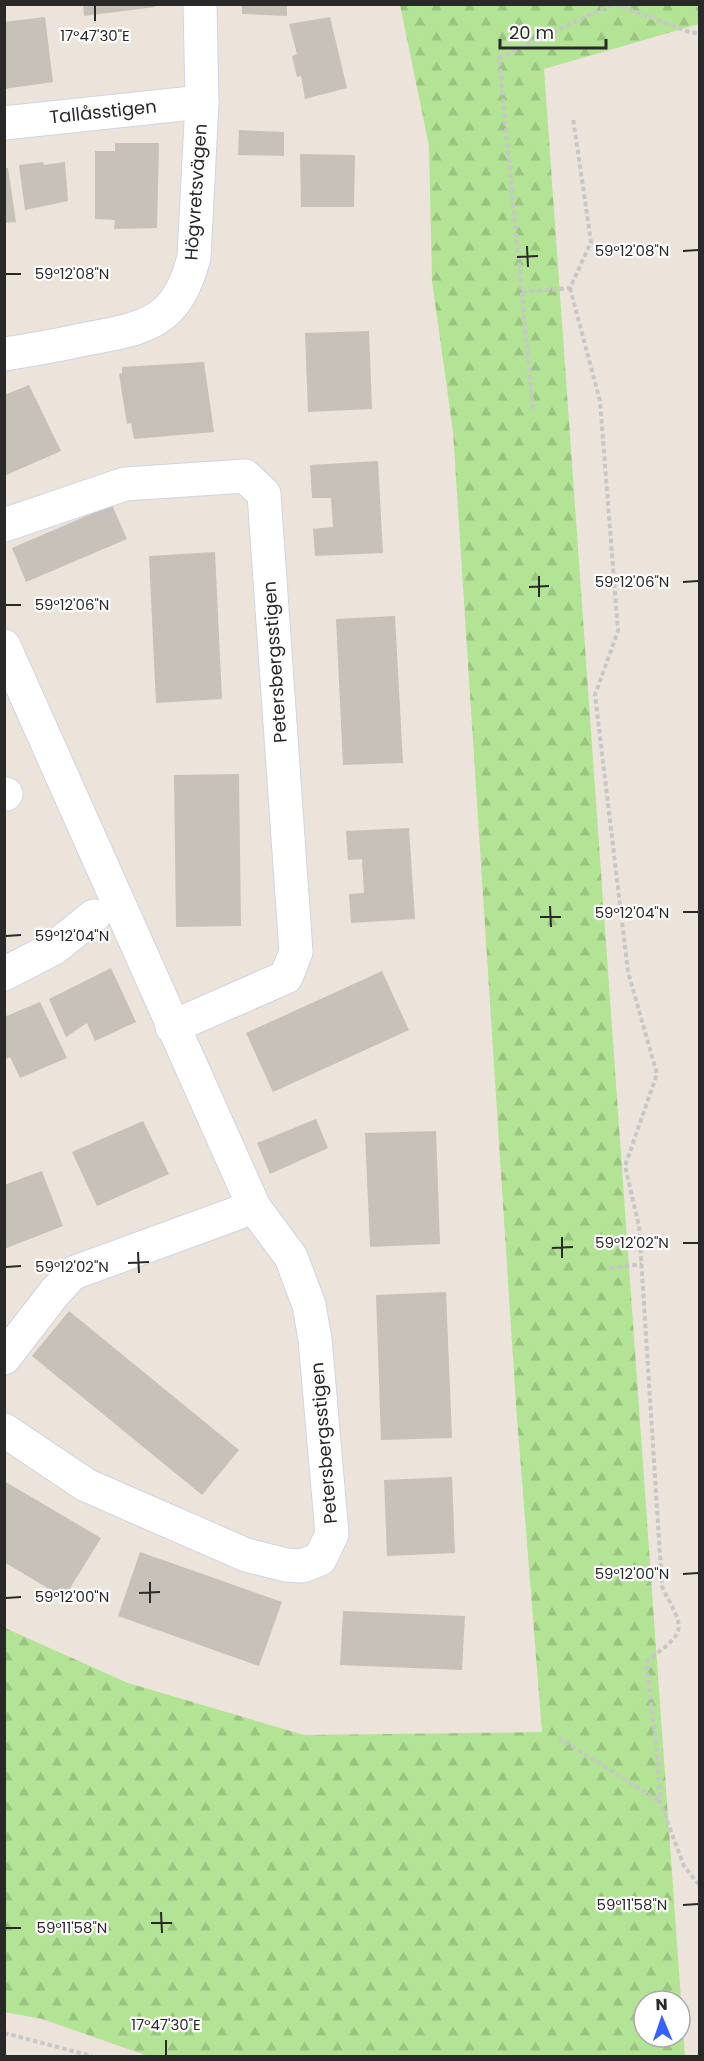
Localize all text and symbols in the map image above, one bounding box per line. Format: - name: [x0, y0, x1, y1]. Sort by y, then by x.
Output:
- scale bar: [500, 12, 606, 50]
- text: 20 m: [509, 20, 554, 45]
- text: 17°47'30"E: [60, 25, 130, 46]
- street label: Tallåsstigen: [48, 93, 158, 130]
- street label: Högvretsvägen: [178, 123, 213, 261]
- text: 59°12'08"N: [595, 240, 669, 261]
- text: 59°12'08"N: [35, 263, 109, 284]
- text: 59°12'06"N: [595, 571, 669, 592]
- street label: Petersbergsstigen: [256, 580, 293, 744]
- text: 59°12'06"N: [35, 594, 109, 615]
- text: 59°12'04"N: [595, 902, 669, 923]
- text: 59°12'04"N: [35, 925, 109, 946]
- text: 59°12'02"N: [595, 1232, 669, 1253]
- text: 59°12'02"N: [35, 1256, 109, 1277]
- street label: Petersbergsstigen: [304, 1361, 343, 1525]
- text: 59°12'00"N: [595, 1563, 669, 1584]
- text: 59°12'00"N: [35, 1586, 109, 1607]
- text: 59°11'58"N: [597, 1894, 667, 1915]
- text: 59°11'58"N: [37, 1917, 107, 1938]
- north arrow: [632, 1989, 692, 2049]
- text: N: [655, 1993, 668, 2016]
- text: 17°47'30"E: [131, 2014, 201, 2035]

